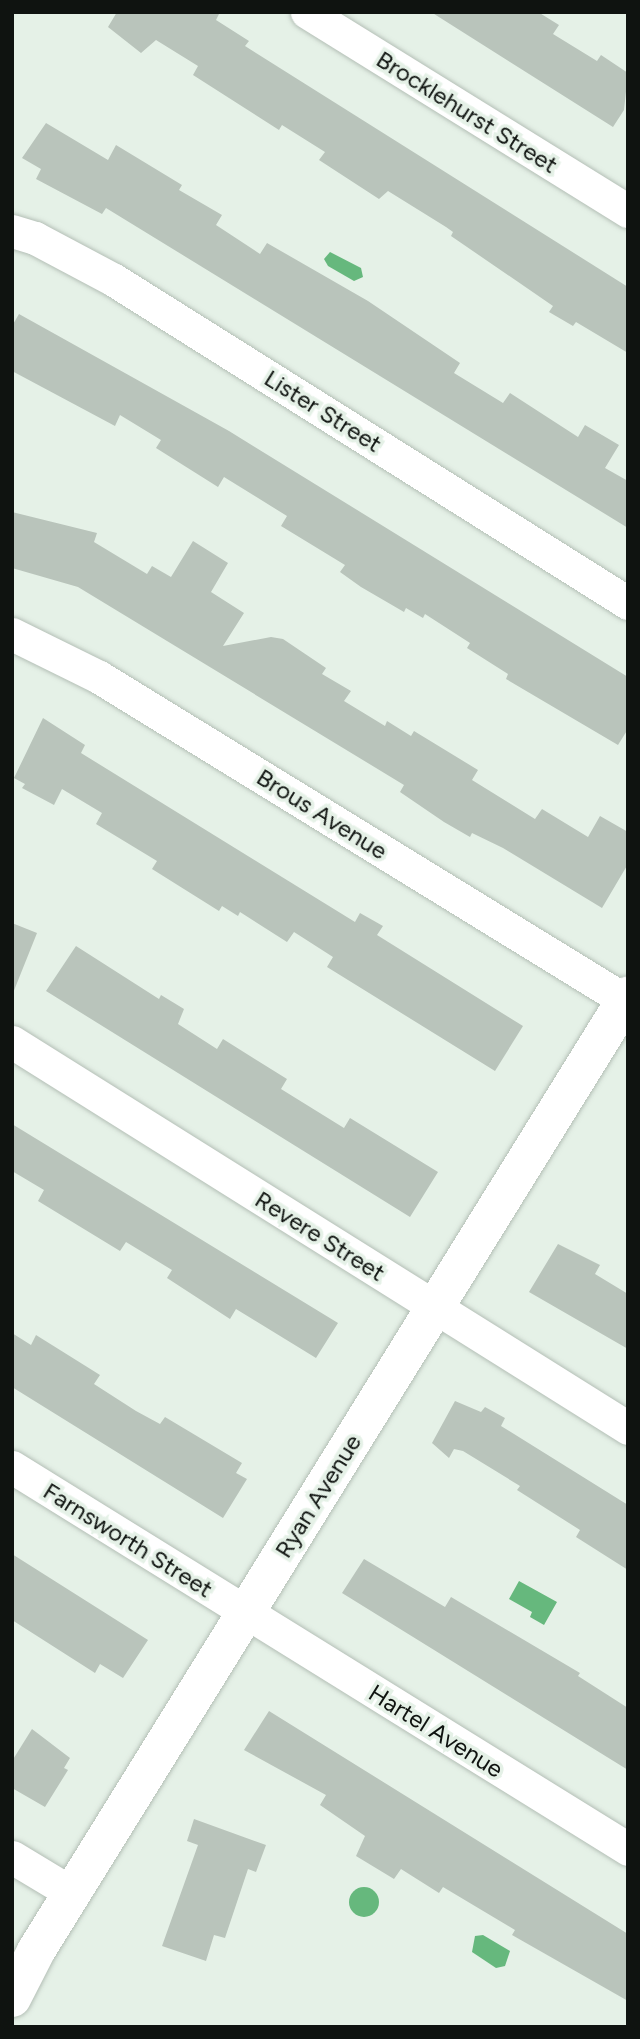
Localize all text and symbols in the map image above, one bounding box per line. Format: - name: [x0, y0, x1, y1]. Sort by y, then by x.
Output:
- street label: Brocklehurst Street: [371, 45, 563, 179]
- street label: Lister Street: [259, 364, 387, 458]
- street label: Brous Avenue: [251, 762, 393, 866]
- street label: Revere Street: [250, 1185, 390, 1287]
- street label: Ryan Avenue: [269, 1429, 367, 1563]
- street label: Farnsworth Street: [38, 1476, 218, 1604]
- street label: Hartel Avenue: [364, 1678, 508, 1784]

